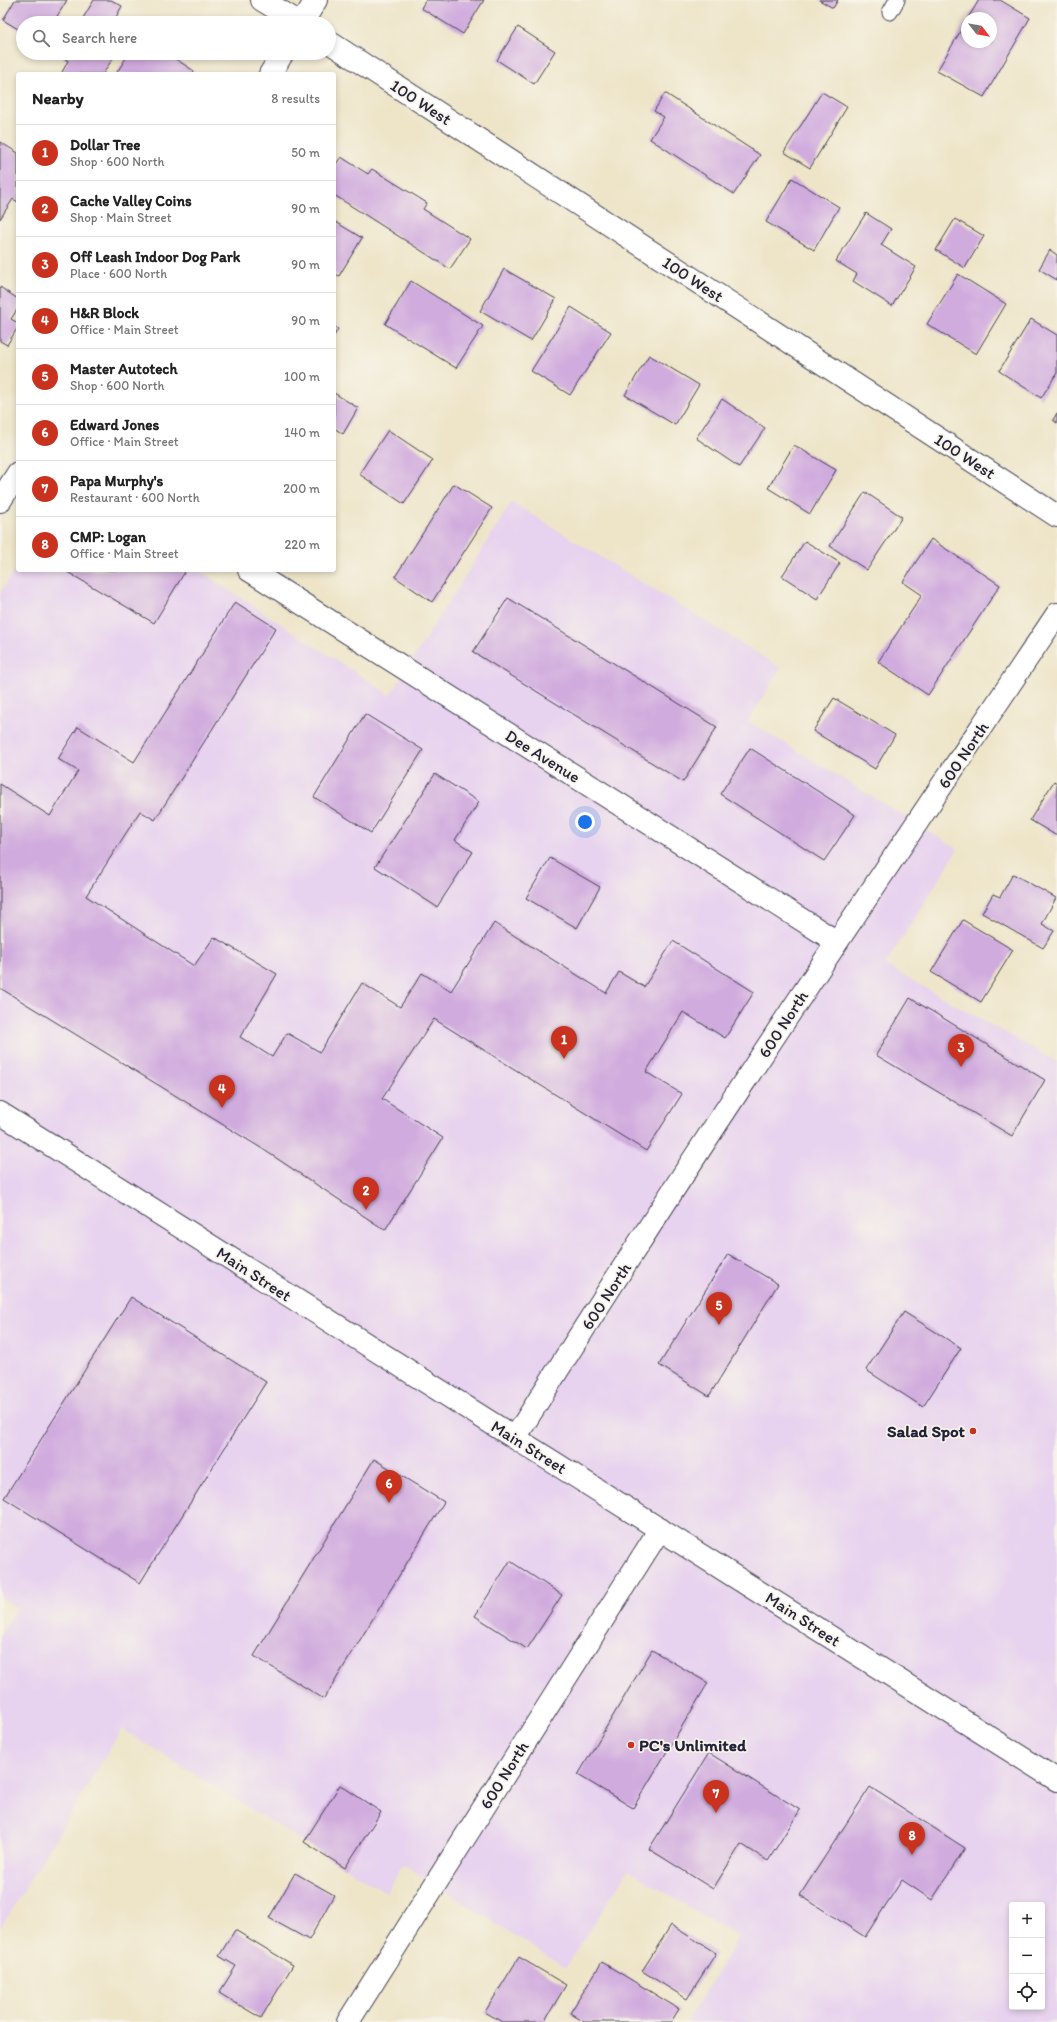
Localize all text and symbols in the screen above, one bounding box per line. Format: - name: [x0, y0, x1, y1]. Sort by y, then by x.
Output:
- north arrow: [961, 12, 997, 48]
- search box: [16, 16, 336, 60]
- icon: search: [30, 27, 52, 49]
- text: Search here: [62, 29, 137, 47]
- street label: 100 West: [387, 75, 456, 129]
- text: Nearby: [32, 88, 84, 108]
- text: 8 results: [271, 91, 320, 106]
- text: Dollar Tree: [70, 136, 141, 154]
- text: 1: [42, 145, 48, 160]
- text: 50 m: [291, 145, 320, 160]
- text: Shop · 600 North: [70, 154, 165, 169]
- text: Cache Valley Coins: [70, 192, 192, 210]
- text: 2: [42, 201, 48, 216]
- text: 90 m: [291, 201, 320, 216]
- text: Shop · Main Street: [70, 210, 172, 225]
- text: Off Leash Indoor Dog Park: [70, 248, 240, 266]
- street label: 100 West: [659, 252, 728, 306]
- text: 3: [41, 257, 49, 272]
- text: 90 m: [291, 257, 320, 272]
- text: Place · 600 North: [70, 266, 167, 281]
- text: H&R Block: [70, 304, 139, 322]
- text: 4: [41, 313, 49, 328]
- text: 90 m: [291, 313, 320, 328]
- text: Office · Main Street: [70, 322, 179, 337]
- text: Master Autotech: [70, 360, 177, 378]
- text: 5: [42, 369, 48, 384]
- text: 100 m: [284, 369, 320, 384]
- text: Shop · 600 North: [70, 378, 165, 393]
- text: Edward Jones: [70, 416, 159, 434]
- text: 6: [42, 425, 48, 440]
- text: 140 m: [284, 425, 320, 440]
- street label: 100 West: [931, 429, 1000, 483]
- text: Office · Main Street: [70, 434, 179, 449]
- text: Papa Murphy's: [70, 472, 163, 490]
- text: 7: [42, 481, 48, 496]
- text: 200 m: [283, 481, 320, 496]
- text: Restaurant · 600 North: [70, 490, 200, 505]
- text: CMP: Logan: [70, 528, 146, 546]
- text: 8: [41, 537, 49, 552]
- text: 220 m: [284, 537, 320, 552]
- text: Office · Main Street: [70, 546, 179, 561]
- street label: 600 North: [933, 718, 993, 792]
- street label: Dee Avenue: [502, 725, 584, 787]
- your location: [575, 812, 595, 832]
- street label: 600 North: [754, 987, 812, 1061]
- pin: 1: [551, 1026, 577, 1059]
- pin: 3: [948, 1034, 974, 1067]
- pin: 4: [209, 1075, 235, 1108]
- pin: 2: [353, 1177, 379, 1210]
- street label: Main Street: [213, 1242, 295, 1306]
- street label: 600 North: [577, 1259, 635, 1333]
- pin: 5: [706, 1292, 732, 1325]
- street label: Main Street: [488, 1416, 570, 1478]
- place label: Salad Spot: [887, 1421, 966, 1442]
- marker: Salad Spot: [968, 1426, 978, 1436]
- pin: 6: [376, 1470, 402, 1503]
- street label: Main Street: [762, 1587, 844, 1651]
- place label: PC's Unlimited: [639, 1735, 747, 1755]
- street label: 600 North: [475, 1737, 533, 1813]
- marker: PC's Unlimited: [626, 1740, 636, 1750]
- pin: 7: [703, 1780, 729, 1813]
- pin: 8: [899, 1822, 925, 1855]
- map controls: [1009, 1902, 1045, 2010]
- button: +: [1009, 1902, 1045, 1938]
- button: −: [1009, 1938, 1045, 1974]
- button: locate: [1009, 1974, 1045, 2010]

